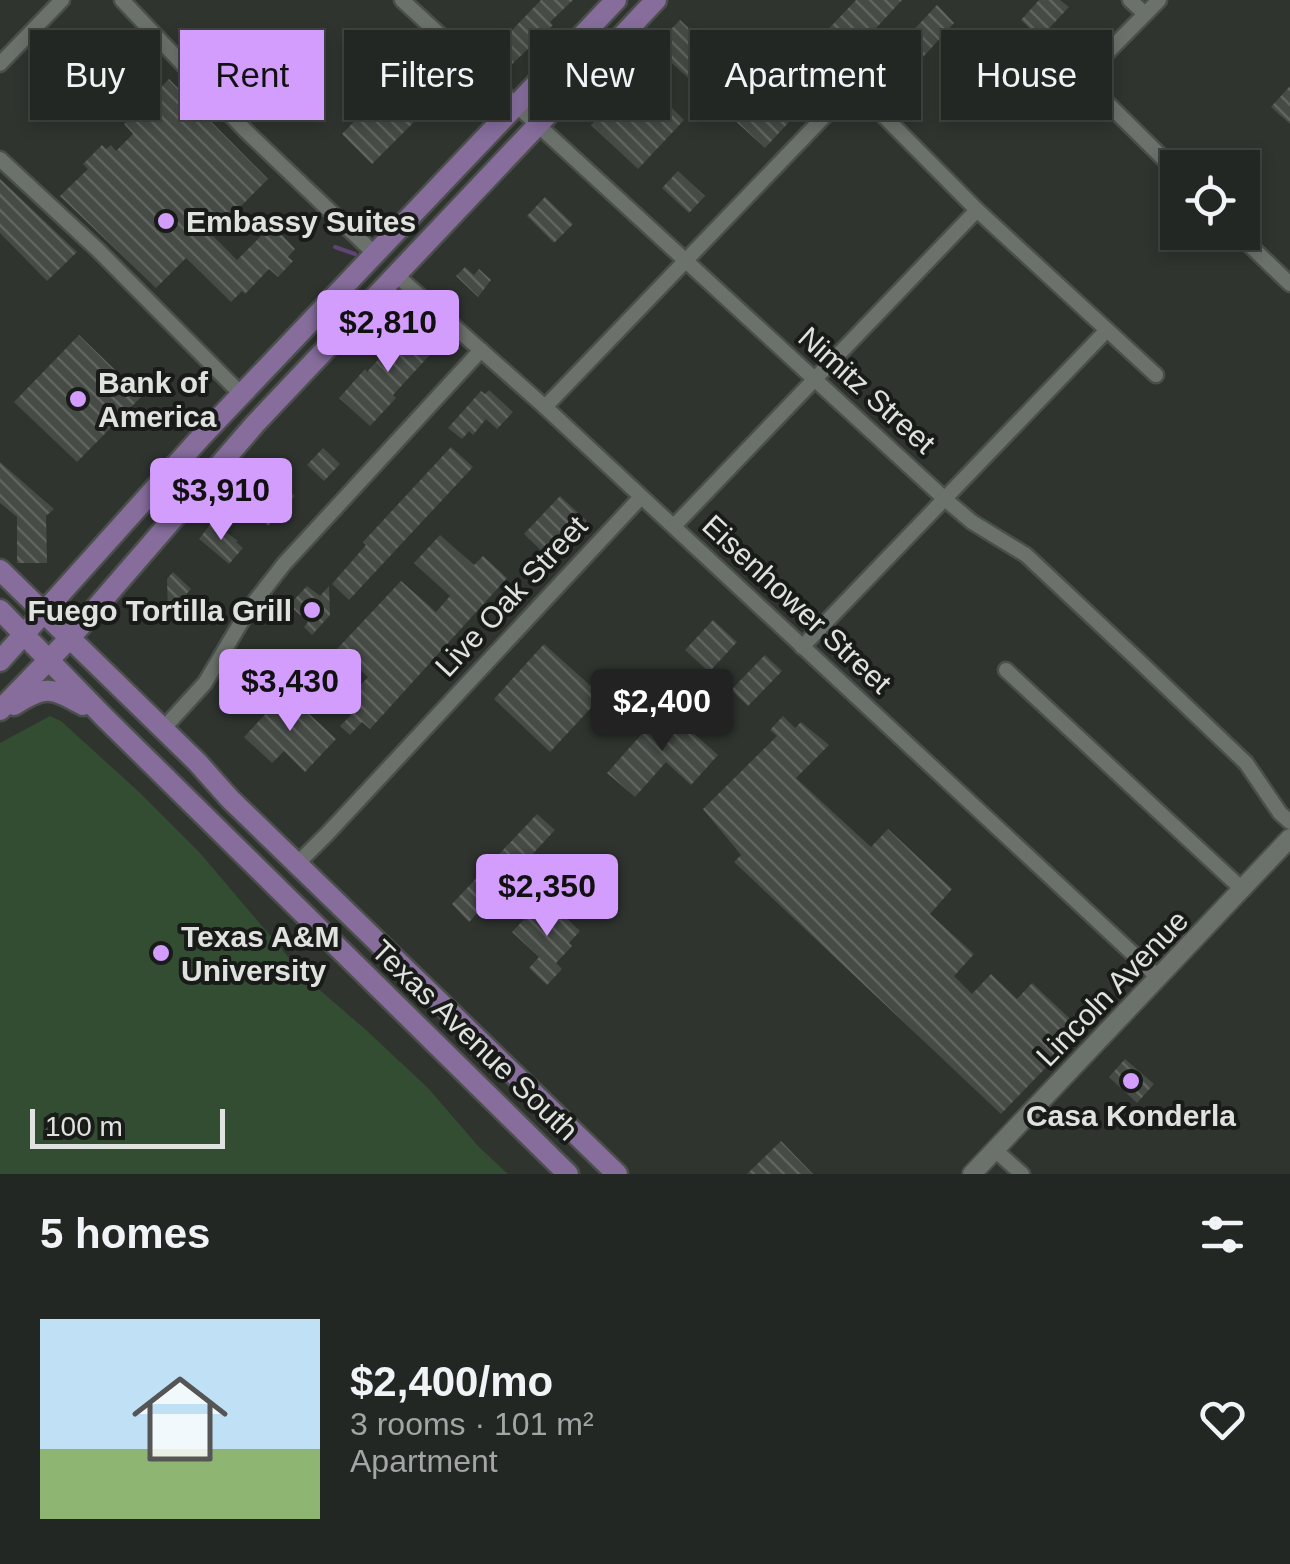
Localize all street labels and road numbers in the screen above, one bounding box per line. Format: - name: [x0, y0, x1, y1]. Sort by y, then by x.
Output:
- street label: Nimitz Street: [792, 320, 942, 460]
- street label: Eisenhower Street: [696, 508, 898, 700]
- street label: Live Oak Street: [428, 509, 594, 683]
- street label: Lincoln Avenue: [1030, 904, 1194, 1072]
- street label: Texas Avenue South: [365, 933, 585, 1147]

